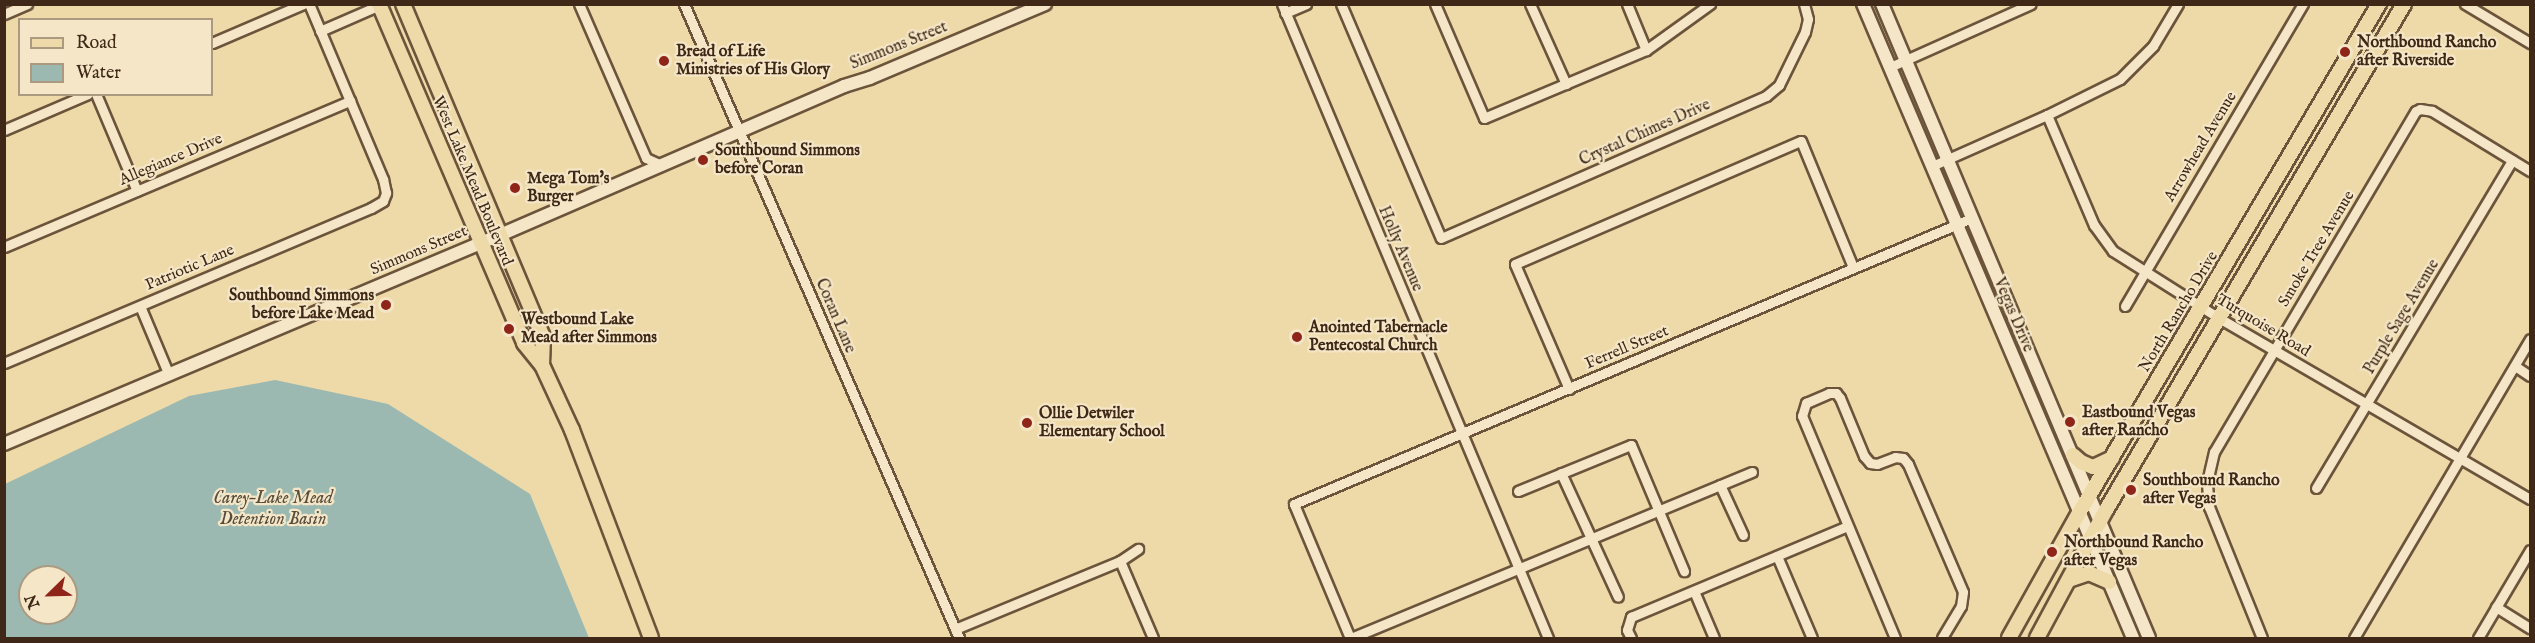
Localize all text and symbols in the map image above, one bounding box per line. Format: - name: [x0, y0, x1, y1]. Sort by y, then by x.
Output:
- legend: [18, 18, 213, 96]
- street label: Simmons Street: [848, 18, 950, 74]
- text: Road: [76, 32, 117, 55]
- place label: Northbound Rancho after Riverside: [2357, 33, 2496, 71]
- place label: Bread of Life Ministries of His Glory: [676, 42, 830, 80]
- marker: Northbound Rancho after Riverside: [2338, 45, 2352, 59]
- marker: Bread of Life Ministries of His Glory: [657, 54, 671, 68]
- text: Water: [76, 62, 121, 85]
- street label: Arrowhead Avenue: [2161, 88, 2241, 206]
- street label: West Lake Mead Boulevard: [427, 93, 517, 269]
- street label: Crystal Chimes Drive: [1577, 95, 1713, 171]
- street label: Allegiance Drive: [117, 130, 225, 190]
- place label: Southbound Simmons before Coran: [715, 141, 860, 179]
- marker: Southbound Simmons before Coran: [696, 153, 710, 167]
- place label: Mega Tom's Burger: [527, 169, 609, 207]
- marker: Mega Tom's Burger: [508, 181, 522, 195]
- street label: Smoke Tree Avenue: [2275, 188, 2359, 310]
- street label: Holly Avenue: [1373, 203, 1427, 295]
- street label: Simmons Street: [368, 222, 470, 280]
- street label: Patriotic Lane: [143, 241, 237, 295]
- street label: North Rancho Drive: [2135, 248, 2223, 376]
- street label: Purple Sage Avenue: [2360, 256, 2444, 378]
- street label: Vegas Drive: [1989, 275, 2037, 355]
- street label: Coran Lane: [811, 276, 859, 356]
- place label: Southbound Simmons before Lake Mead: [229, 286, 374, 324]
- street label: Turquoise Road: [2213, 290, 2313, 362]
- marker: Southbound Simmons before Lake Mead: [379, 298, 393, 312]
- place label: Westbound Lake Mead after Simmons: [521, 310, 657, 348]
- place label: Anointed Tabernacle Pentecostal Church: [1309, 318, 1448, 356]
- marker: Westbound Lake Mead after Simmons: [502, 322, 516, 336]
- street label: Ferrell Street: [1583, 322, 1671, 374]
- marker: Anointed Tabernacle Pentecostal Church: [1290, 330, 1304, 344]
- place label: Eastbound Vegas after Rancho: [2082, 403, 2195, 441]
- place label: Ollie Detwiler Elementary School: [1039, 404, 1165, 442]
- marker: Eastbound Vegas after Rancho: [2063, 415, 2077, 429]
- marker: Ollie Detwiler Elementary School: [1020, 416, 1034, 430]
- place label: Southbound Rancho after Vegas: [2143, 471, 2280, 509]
- marker: Southbound Rancho after Vegas: [2124, 483, 2138, 497]
- water label: Carey–Lake Mead Detention Basin: [213, 489, 333, 532]
- place label: Northbound Rancho after Vegas: [2064, 533, 2203, 571]
- marker: Northbound Rancho after Vegas: [2045, 545, 2059, 559]
- north arrow: [18, 565, 78, 625]
- text: N: [21, 591, 45, 612]

